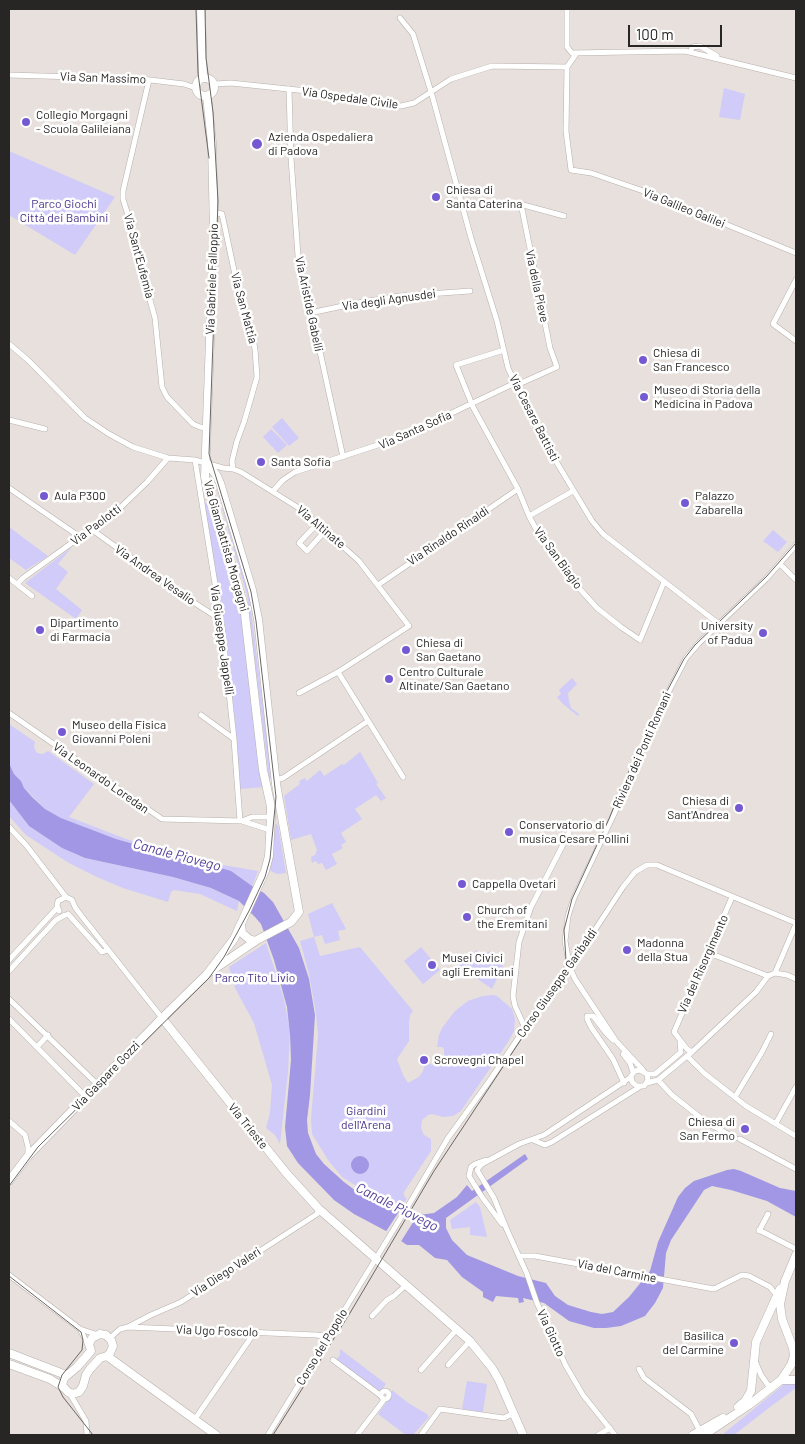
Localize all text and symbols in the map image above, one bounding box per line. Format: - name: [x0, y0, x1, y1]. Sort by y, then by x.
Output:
- scale bar: [630, 15, 724, 47]
- text: 100 m: [636, 25, 674, 43]
- street label: Via San Massimo: [60, 69, 146, 87]
- street label: Via Ospedale Civile: [301, 84, 399, 112]
- place label: Collegio Morgagni - Scuola Galileiana: [36, 108, 131, 136]
- marker: Collegio Morgagni - Scuola Galileiana: [20, 116, 32, 128]
- place label: Azienda Ospedaliera di Padova: [268, 130, 373, 158]
- marker: Azienda Ospedaliera di Padova: [250, 137, 264, 151]
- place label: Chiesa di Santa Caterina: [446, 183, 522, 211]
- street label: Via Galileo Galilei: [641, 185, 727, 231]
- marker: Chiesa di Santa Caterina: [430, 191, 442, 203]
- park label: Parco Giochi Città dei Bambini: [20, 197, 108, 225]
- street label: Via Sant'Eufemia: [121, 212, 157, 300]
- street label: Via Gabriele Falloppio: [203, 223, 221, 335]
- street label: Via della Pieve: [522, 248, 552, 324]
- street label: Via Aristide Gabelli: [292, 255, 326, 353]
- street label: Via San Mattia: [228, 271, 260, 345]
- street label: Via degli Agnusdei: [341, 286, 437, 314]
- place label: Chiesa di San Francesco: [653, 346, 730, 374]
- marker: Chiesa di San Francesco: [637, 354, 649, 366]
- street label: Via Cesare Battisti: [506, 372, 562, 464]
- place label: Museo di Storia della Medicina in Padova: [654, 383, 760, 411]
- marker: Museo di Storia della Medicina in Padova: [638, 391, 650, 403]
- street label: Via Santa Sofia: [376, 408, 454, 452]
- place label: Santa Sofia: [271, 455, 331, 469]
- marker: Santa Sofia: [255, 456, 267, 468]
- street label: Via Giambattista Morgagni: [200, 479, 252, 613]
- place label: Aula P300: [54, 489, 106, 503]
- place label: Palazzo Zabarella: [695, 489, 743, 517]
- marker: Aula P300: [38, 490, 50, 502]
- marker: Palazzo Zabarella: [679, 497, 691, 509]
- street label: Via Paolotti: [68, 501, 124, 549]
- street label: Via Altinate: [294, 502, 348, 552]
- street label: Via Rinaldo Rinaldi: [404, 503, 492, 569]
- street label: Via San Biagio: [531, 524, 585, 592]
- street label: Via Andrea Vesalio: [112, 542, 198, 608]
- street label: Via Giuseppe Jappelli: [207, 584, 237, 696]
- place label: Dipartimento di Farmacia: [50, 616, 119, 644]
- place label: University of Padua: [701, 619, 753, 647]
- marker: Dipartimento di Farmacia: [34, 624, 46, 636]
- marker: University of Padua: [757, 627, 769, 639]
- place label: Chiesa di San Gaetano: [416, 636, 481, 664]
- marker: Chiesa di San Gaetano: [400, 644, 412, 656]
- place label: Centro Culturale Altinate/San Gaetano: [399, 665, 510, 693]
- marker: Centro Culturale Altinate/San Gaetano: [383, 673, 395, 685]
- street label: Riviera dei Ponti Romani: [610, 690, 674, 810]
- place label: Museo della Fisica Giovanni Poleni: [72, 718, 166, 746]
- marker: Museo della Fisica Giovanni Poleni: [56, 726, 68, 738]
- street label: Via Leonardo Loredan: [50, 739, 152, 817]
- place label: Chiesa di Sant'Andrea: [667, 794, 729, 822]
- marker: Chiesa di Sant'Andrea: [733, 802, 745, 814]
- place label: Conservatorio di musica Cesare Pollini: [519, 818, 629, 846]
- marker: Conservatorio di musica Cesare Pollini: [503, 826, 515, 838]
- water label: Canale Piovego: [131, 835, 223, 875]
- place label: Cappella Ovetari: [472, 877, 556, 891]
- marker: Cappella Ovetari: [456, 878, 468, 890]
- place label: Church of the Eremitani: [477, 903, 548, 931]
- marker: Church of the Eremitani: [461, 911, 473, 923]
- street label: Via del Risorgimento: [675, 912, 731, 1016]
- street label: Corso Giuseppe Garibaldi: [514, 926, 600, 1040]
- place label: Madonna della Stua: [637, 936, 688, 964]
- marker: Madonna della Stua: [621, 944, 633, 956]
- place label: Musei Civici agli Eremitani: [442, 951, 514, 979]
- marker: Musei Civici agli Eremitani: [426, 959, 438, 971]
- park label: Parco Tito Livio: [215, 971, 295, 985]
- street label: Via Gaspare Gozzi: [69, 1038, 143, 1114]
- place label: Scrovegni Chapel: [434, 1053, 524, 1067]
- marker: Scrovegni Chapel: [418, 1054, 430, 1066]
- street label: Via Trieste: [225, 1100, 271, 1152]
- park label: Giardini dell'Arena: [341, 1104, 391, 1132]
- place label: Chiesa di San Fermo: [680, 1115, 735, 1143]
- marker: Chiesa di San Fermo: [739, 1123, 751, 1135]
- water label: Canale Piovego: [353, 1179, 441, 1235]
- street label: Via Diego Valeri: [188, 1244, 264, 1300]
- street label: Via del Carmine: [576, 1256, 658, 1286]
- street label: Corso del Popolo: [293, 1306, 351, 1388]
- street label: Via Giotto: [534, 1307, 568, 1359]
- street label: Via Ugo Foscolo: [176, 1322, 258, 1340]
- place label: Basilica del Carmine: [662, 1329, 724, 1357]
- marker: Basilica del Carmine: [728, 1337, 740, 1349]

